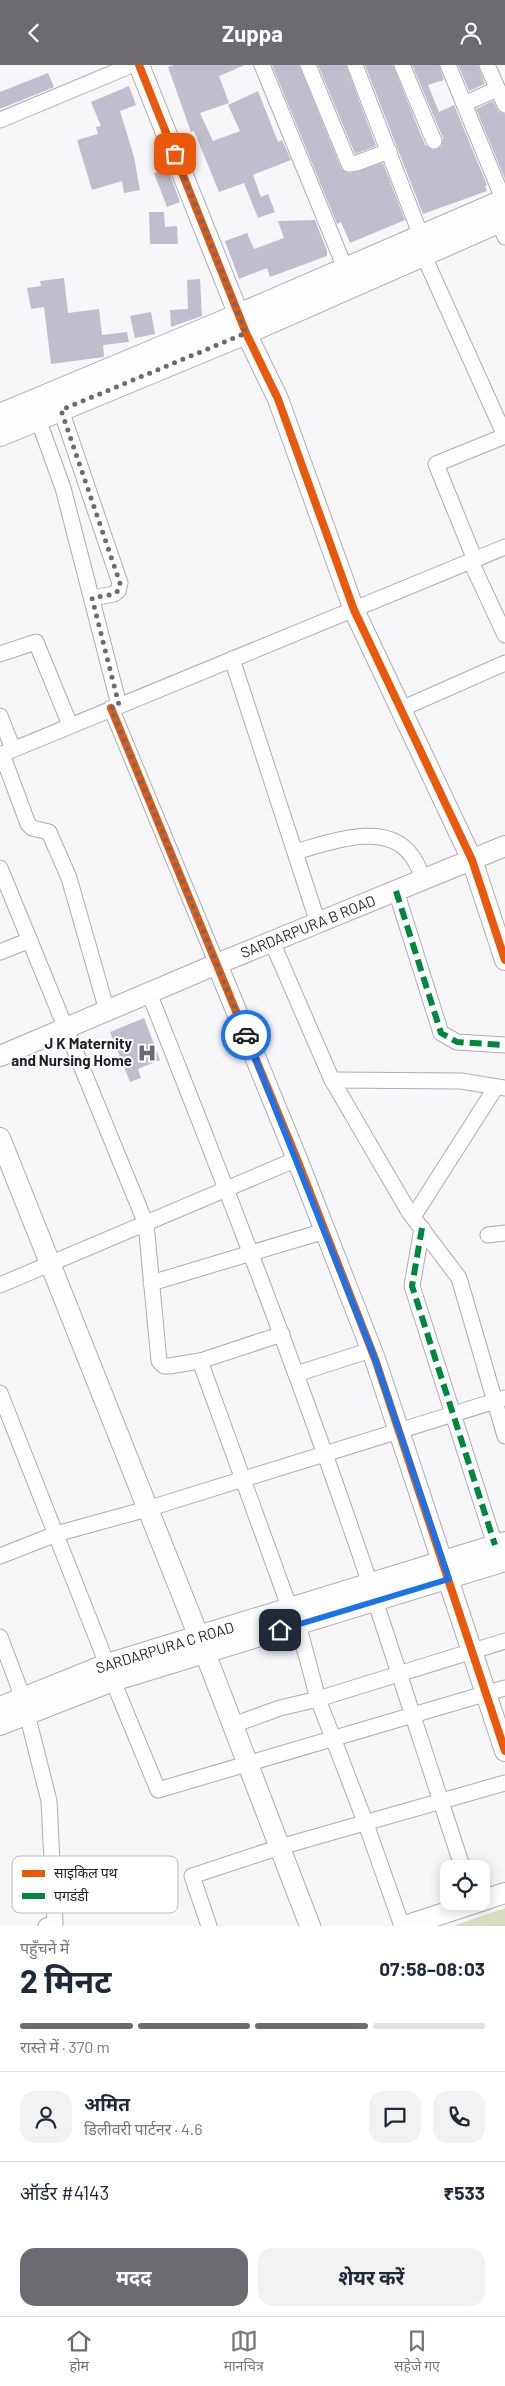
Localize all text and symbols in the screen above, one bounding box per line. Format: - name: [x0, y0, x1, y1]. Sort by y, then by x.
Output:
- icon: back: [20, 19, 48, 47]
- icon: person: [457, 19, 485, 47]
- text: Zuppa: [222, 20, 283, 46]
- pin: [154, 133, 196, 175]
- icon: bag: [161, 140, 189, 168]
- street label: SARDARPURA B ROAD: [238, 891, 378, 961]
- courier: [221, 1010, 271, 1060]
- icon: car: [232, 1021, 260, 1049]
- place label: J K Maternity and Nursing Home: [11, 1034, 132, 1069]
- hospital icon: J K Maternity and Nursing Home: [136, 1042, 158, 1064]
- pin: [259, 1609, 301, 1651]
- icon: home: [266, 1616, 294, 1644]
- street label: SARDARPURA C ROAD: [93, 1617, 236, 1677]
- legend: [12, 1856, 178, 1913]
- map controls: [440, 1860, 490, 1910]
- button: locate: [440, 1860, 490, 1910]
- text: साइकिल पथ: [54, 1864, 119, 1881]
- text: पगडंडी: [54, 1887, 89, 1904]
- text: पहुँचने में: [20, 1938, 69, 1957]
- text: 07:58–08:03: [379, 1957, 485, 1980]
- text: 2 मिनट: [20, 1961, 112, 1999]
- text: रास्ते में · 370 m: [20, 2037, 110, 2056]
- button: person: [20, 2091, 72, 2143]
- button: chat: [369, 2091, 421, 2143]
- button: phone: [433, 2091, 485, 2143]
- text: अमित: [84, 2092, 130, 2115]
- text: डिलीवरी पार्टनर · 4.6: [84, 2119, 202, 2138]
- text: ऑर्डर #4143: [20, 2181, 109, 2204]
- text: ₹533: [443, 2181, 485, 2204]
- button: मदद: [20, 2248, 248, 2306]
- button: शेयर करें: [258, 2248, 485, 2306]
- tab: होम: [65, 2327, 93, 2377]
- tab: मानचित्र: [224, 2327, 264, 2377]
- tab: सहेजे गए: [394, 2327, 440, 2377]

